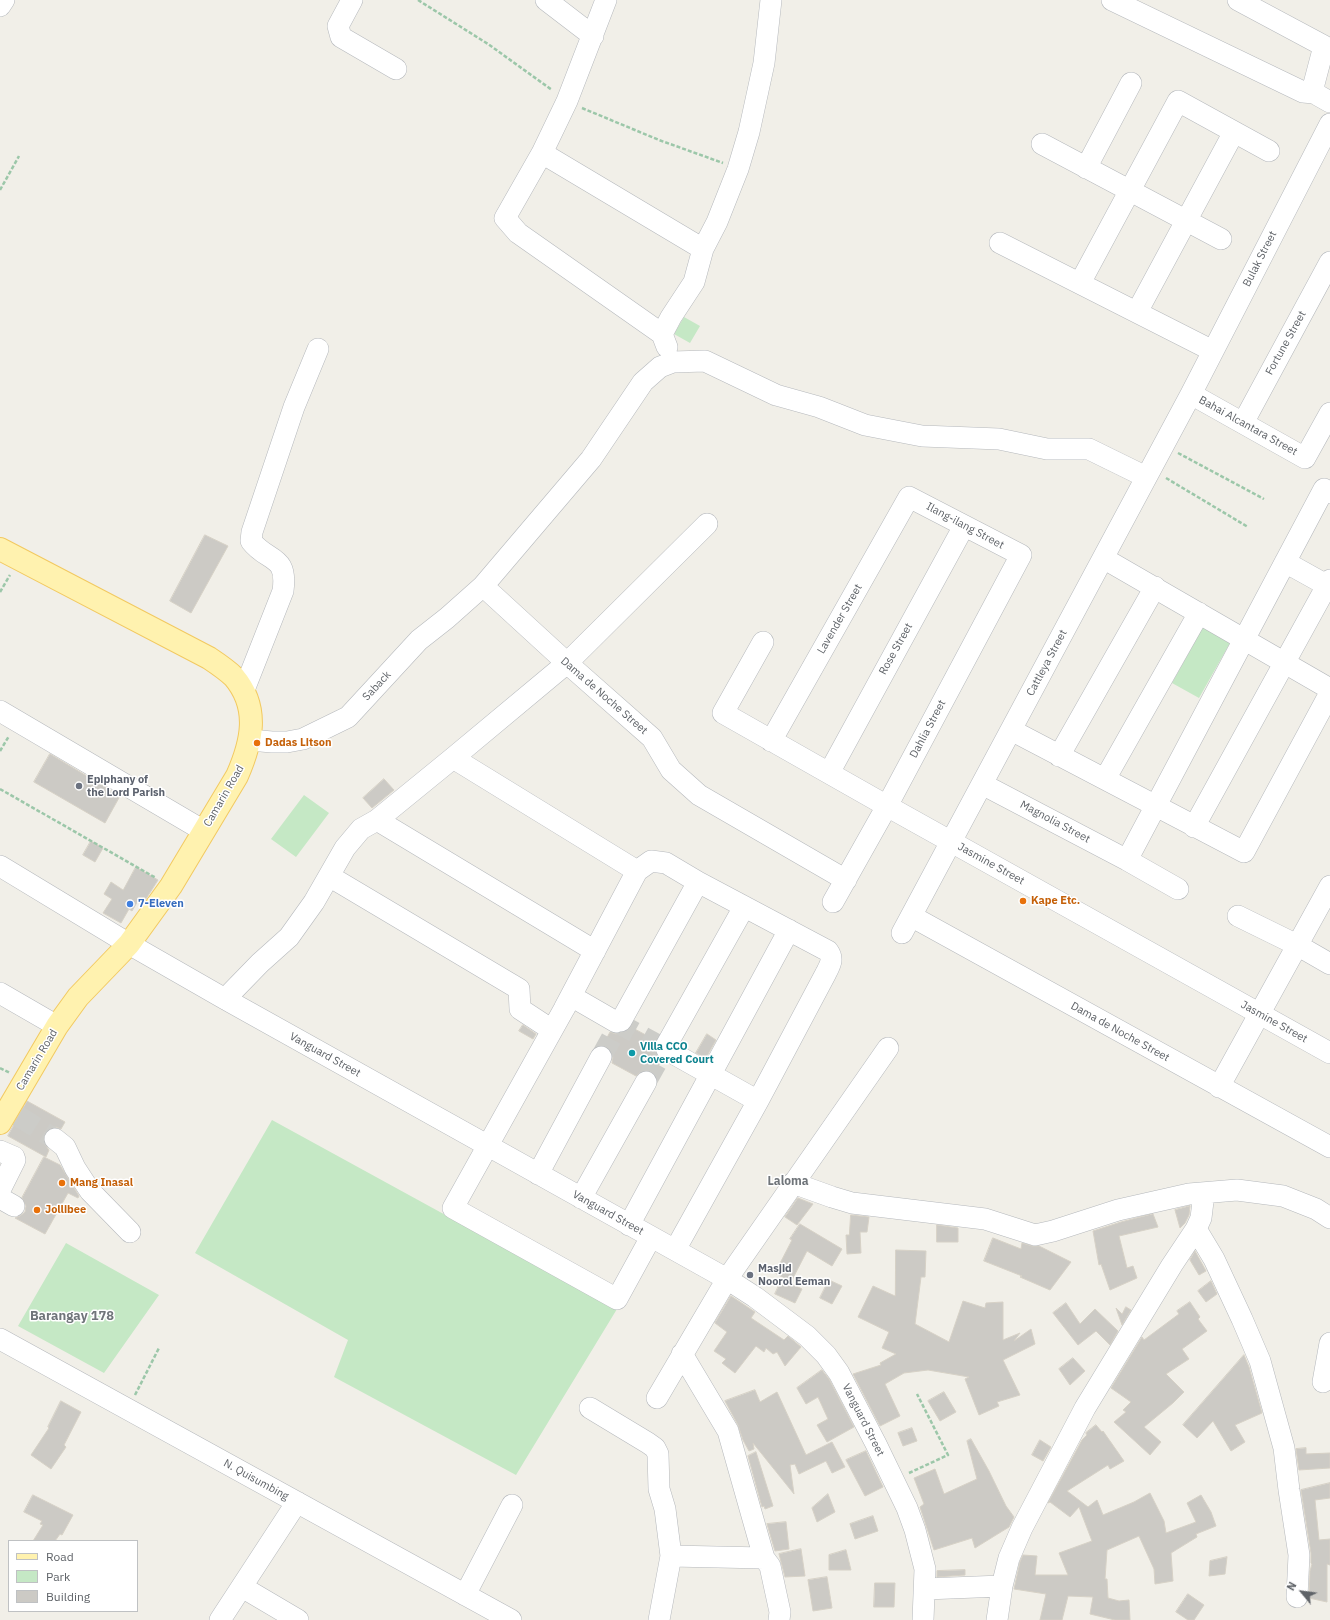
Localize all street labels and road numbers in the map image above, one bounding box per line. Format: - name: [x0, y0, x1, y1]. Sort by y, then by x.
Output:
- street label: Bulak Street: [1240, 229, 1280, 289]
- street label: Fortune Street: [1263, 309, 1309, 377]
- street label: Bahai Alcantara Street: [1196, 393, 1300, 459]
- street label: Ilang-ilang Street: [924, 500, 1006, 552]
- street label: Lavender Street: [815, 582, 865, 656]
- street label: Rose Street: [876, 621, 916, 677]
- street label: Cattleya Street: [1024, 628, 1070, 698]
- street label: Dama de Noche Street: [558, 655, 650, 737]
- street label: Saback: [360, 668, 394, 704]
- street label: Dahlia Street: [907, 698, 949, 760]
- street label: Camarin Road: [201, 763, 247, 829]
- street label: Magnolia Street: [1018, 798, 1092, 846]
- street label: Jasmine Street: [955, 840, 1027, 888]
- street label: Jasmine Street: [1238, 998, 1310, 1046]
- street label: Dama de Noche Street: [1068, 999, 1172, 1065]
- street label: Camarin Road: [14, 1027, 60, 1093]
- street label: Vanguard Street: [287, 1030, 363, 1080]
- street label: Vanguard Street: [570, 1188, 646, 1238]
- street label: Vanguard Street: [839, 1382, 887, 1458]
- street label: N. Quisumbing: [221, 1457, 291, 1503]

